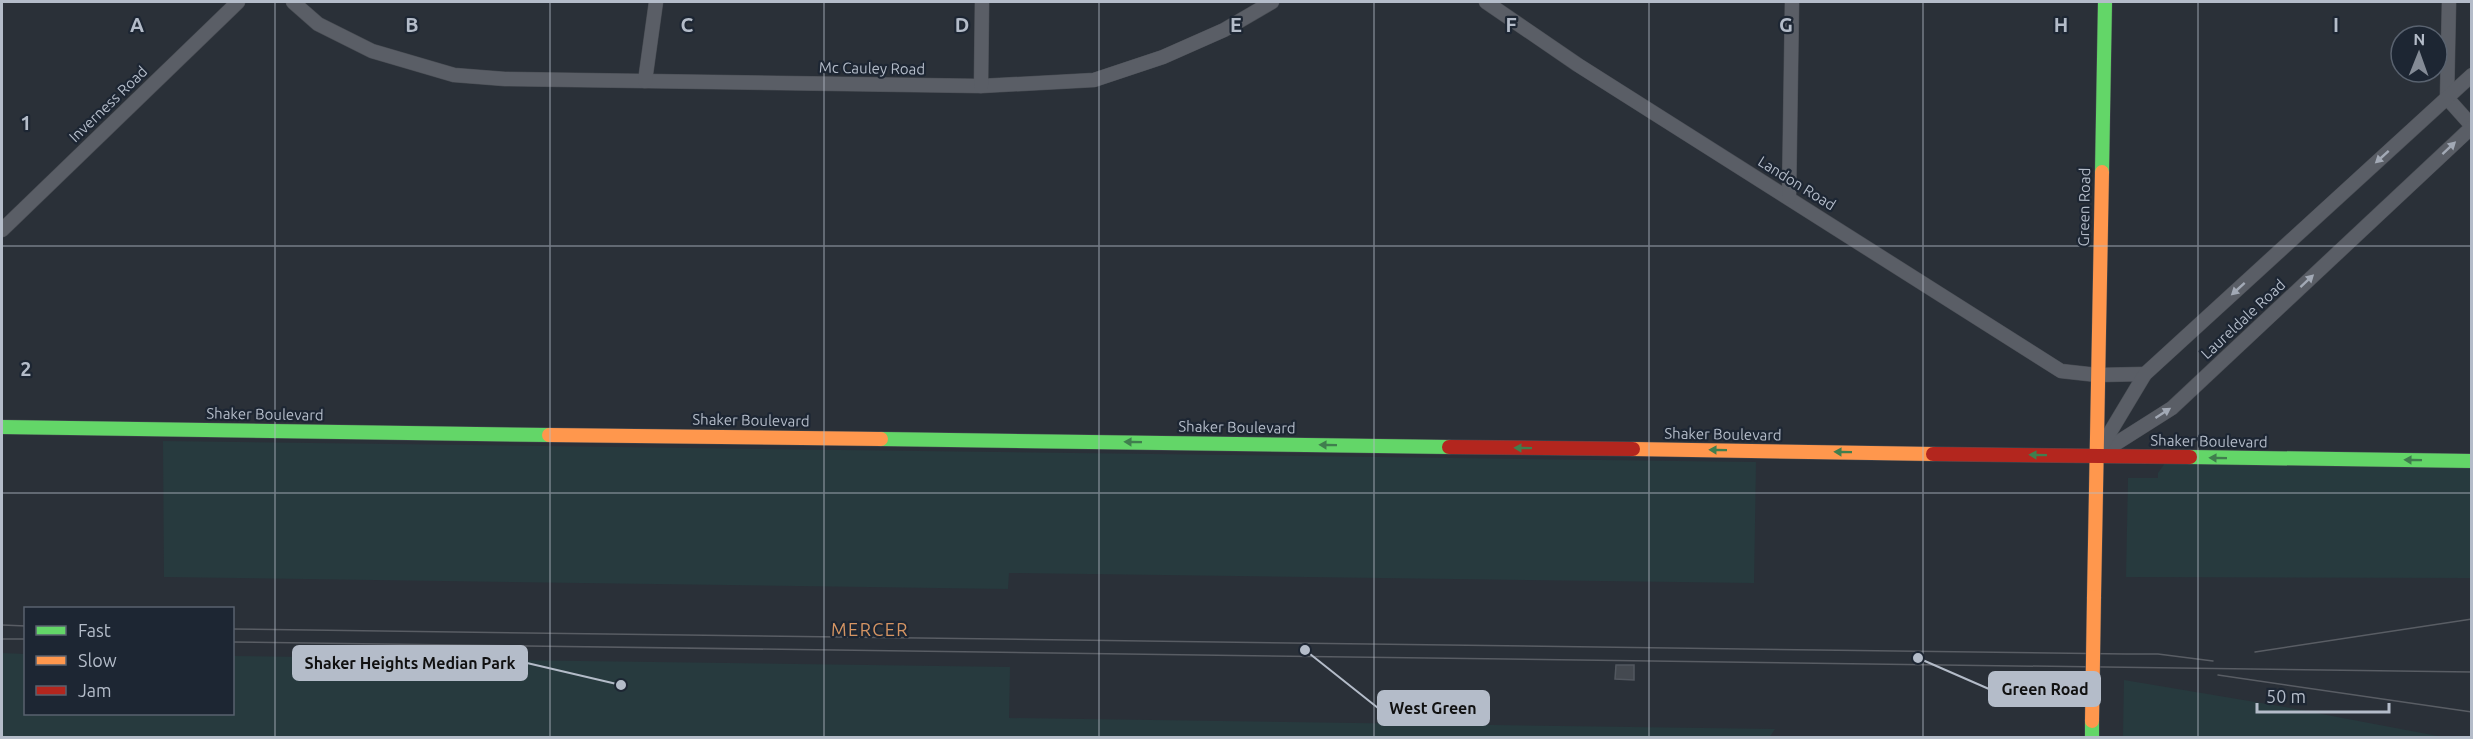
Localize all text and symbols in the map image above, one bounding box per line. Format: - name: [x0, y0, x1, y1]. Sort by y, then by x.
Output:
- text: A: [130, 13, 144, 36]
- text: B: [405, 13, 419, 36]
- text: C: [681, 13, 694, 36]
- text: D: [955, 13, 969, 36]
- text: E: [1230, 13, 1242, 36]
- text: F: [1505, 13, 1517, 36]
- text: G: [1779, 13, 1793, 36]
- text: H: [2054, 13, 2068, 36]
- text: I: [2333, 13, 2339, 36]
- north arrow: [2389, 24, 2449, 84]
- text: N: [2413, 30, 2425, 48]
- street label: Mc Cauley Road: [819, 59, 925, 77]
- street label: Inverness Road: [66, 63, 150, 145]
- text: 1: [20, 111, 32, 134]
- one-way arrow: [2442, 141, 2457, 155]
- one-way arrow: [2375, 150, 2390, 163]
- street label: Landon Road: [1755, 152, 1839, 214]
- street label: Green Road: [2075, 167, 2093, 247]
- one-way arrow: [2299, 274, 2314, 288]
- street label: Laureldale Road: [2198, 276, 2288, 362]
- one-way arrow: [2231, 281, 2245, 295]
- text: 2: [20, 357, 32, 380]
- street label: Shaker Boulevard: [206, 404, 324, 424]
- one-way arrow: [2155, 408, 2171, 419]
- street label: Shaker Boulevard: [692, 410, 810, 430]
- street label: Shaker Boulevard: [1178, 417, 1296, 437]
- street label: Shaker Boulevard: [1664, 424, 1782, 444]
- street label: Shaker Boulevard: [2150, 431, 2268, 451]
- one-way arrow: [1124, 438, 1143, 447]
- one-way arrow: [1319, 440, 1338, 450]
- one-way arrow: [1514, 443, 1533, 453]
- one-way arrow: [1709, 446, 1728, 455]
- one-way arrow: [1833, 447, 1852, 457]
- one-way arrow: [2028, 451, 2047, 460]
- one-way arrow: [2209, 453, 2228, 463]
- one-way arrow: [2404, 455, 2423, 465]
- legend: [24, 607, 234, 715]
- district label: MERCER: [831, 619, 909, 639]
- text: Fast: [78, 620, 111, 640]
- callout: Shaker Heights Median Park: [293, 646, 527, 680]
- text: Slow: [78, 650, 117, 670]
- text: Shaker Heights Median Park: [305, 654, 515, 672]
- callout: Green Road: [1989, 672, 2100, 706]
- scale bar: [2257, 676, 2389, 714]
- text: Jam: [78, 680, 112, 700]
- text: Green Road: [2001, 680, 2089, 698]
- text: 50 m: [2266, 686, 2306, 706]
- callout: West Green: [1378, 691, 1489, 725]
- text: West Green: [1389, 699, 1477, 717]

